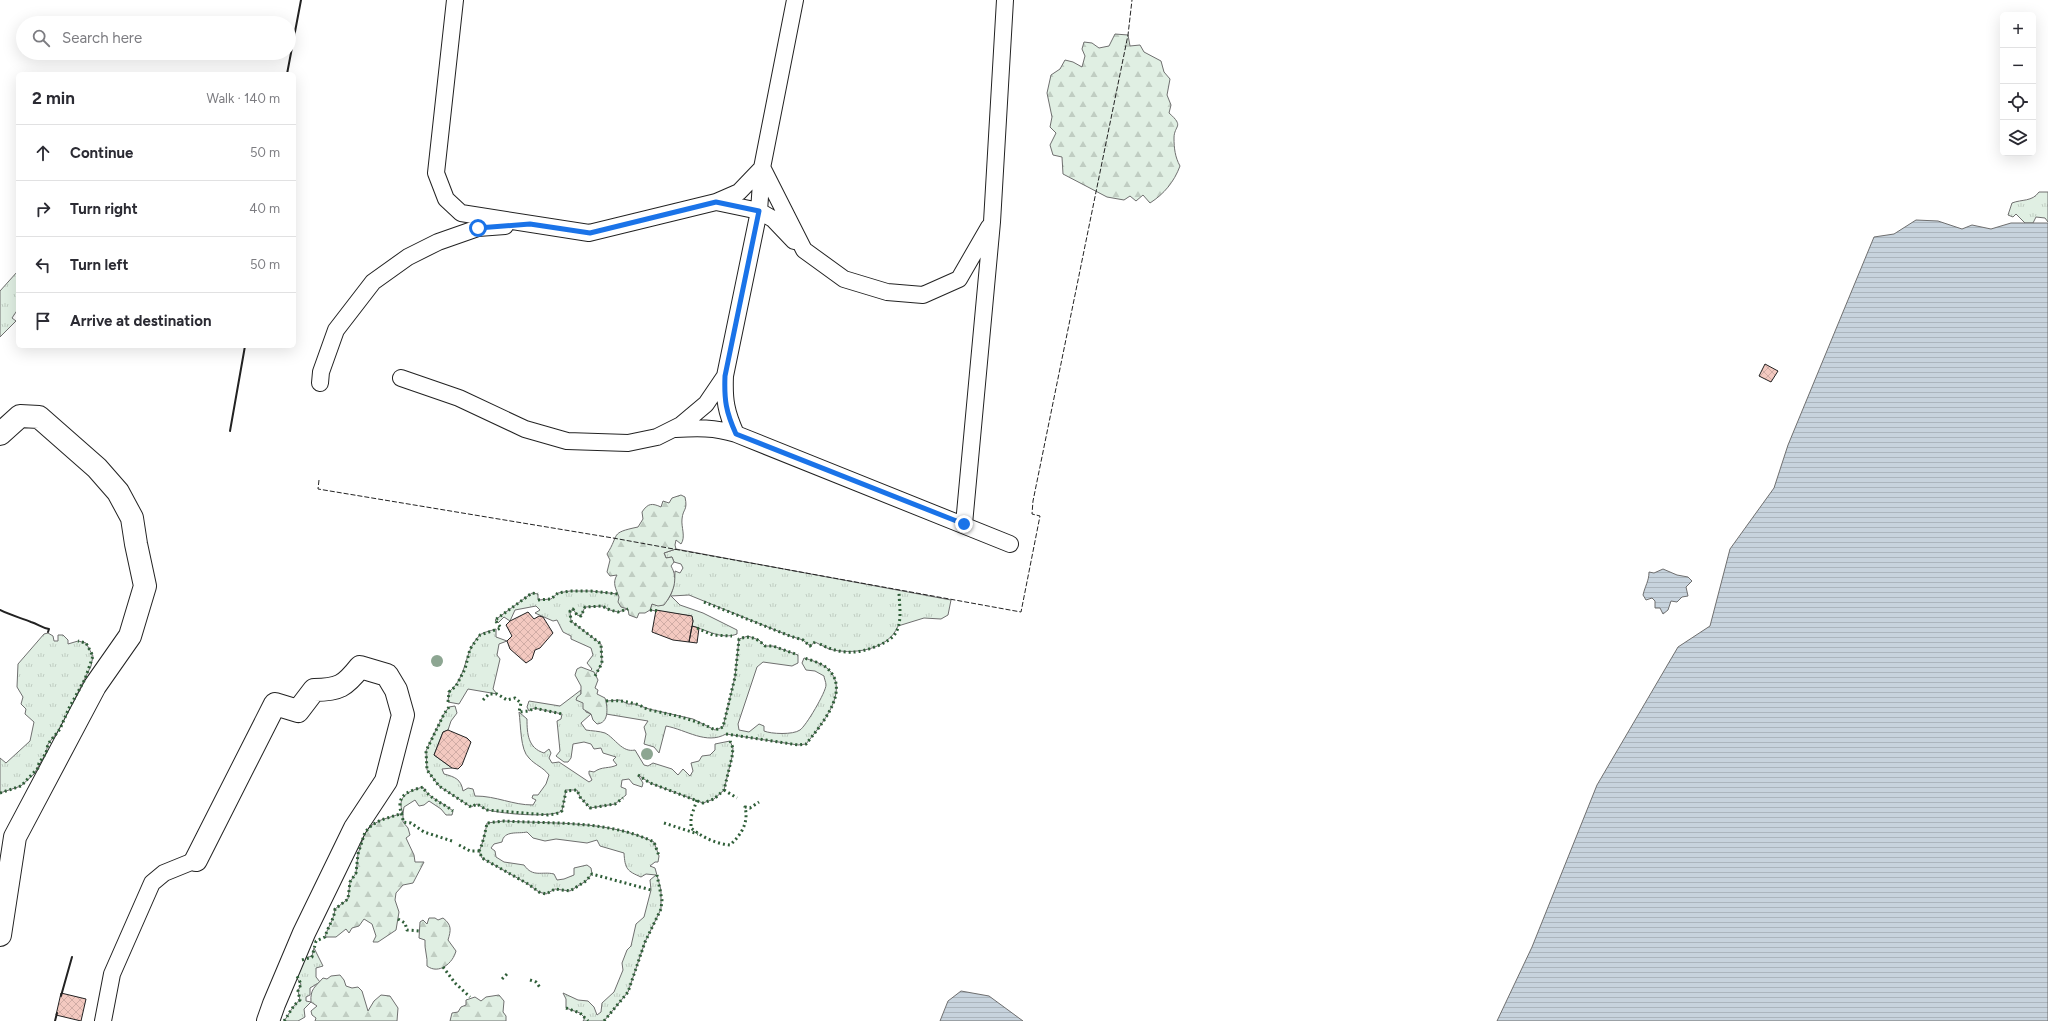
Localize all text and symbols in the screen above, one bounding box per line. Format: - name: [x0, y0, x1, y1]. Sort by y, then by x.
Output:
- map controls: [2000, 12, 2036, 156]
- button: +: [2000, 12, 2036, 48]
- search box: [16, 16, 296, 60]
- icon: search: [30, 27, 52, 49]
- text: Search here: [62, 29, 142, 47]
- button: −: [2000, 48, 2036, 84]
- button: locate: [2000, 84, 2036, 120]
- text: 2 min: [32, 88, 75, 108]
- text: Walk · 140 m: [206, 91, 280, 106]
- button: layers: [2000, 120, 2036, 156]
- icon: ahead: [32, 142, 54, 164]
- text: Continue: [70, 144, 133, 162]
- text: 50 m: [250, 145, 280, 160]
- icon: right: [32, 198, 54, 220]
- text: Turn right: [70, 200, 138, 218]
- text: 40 m: [249, 201, 280, 216]
- route start: [469, 219, 487, 237]
- icon: left: [32, 254, 54, 276]
- text: Turn left: [70, 256, 128, 274]
- text: 50 m: [250, 257, 280, 272]
- icon: arrive: [32, 310, 54, 332]
- text: Arrive at destination: [70, 312, 211, 330]
- route end: [955, 515, 973, 533]

